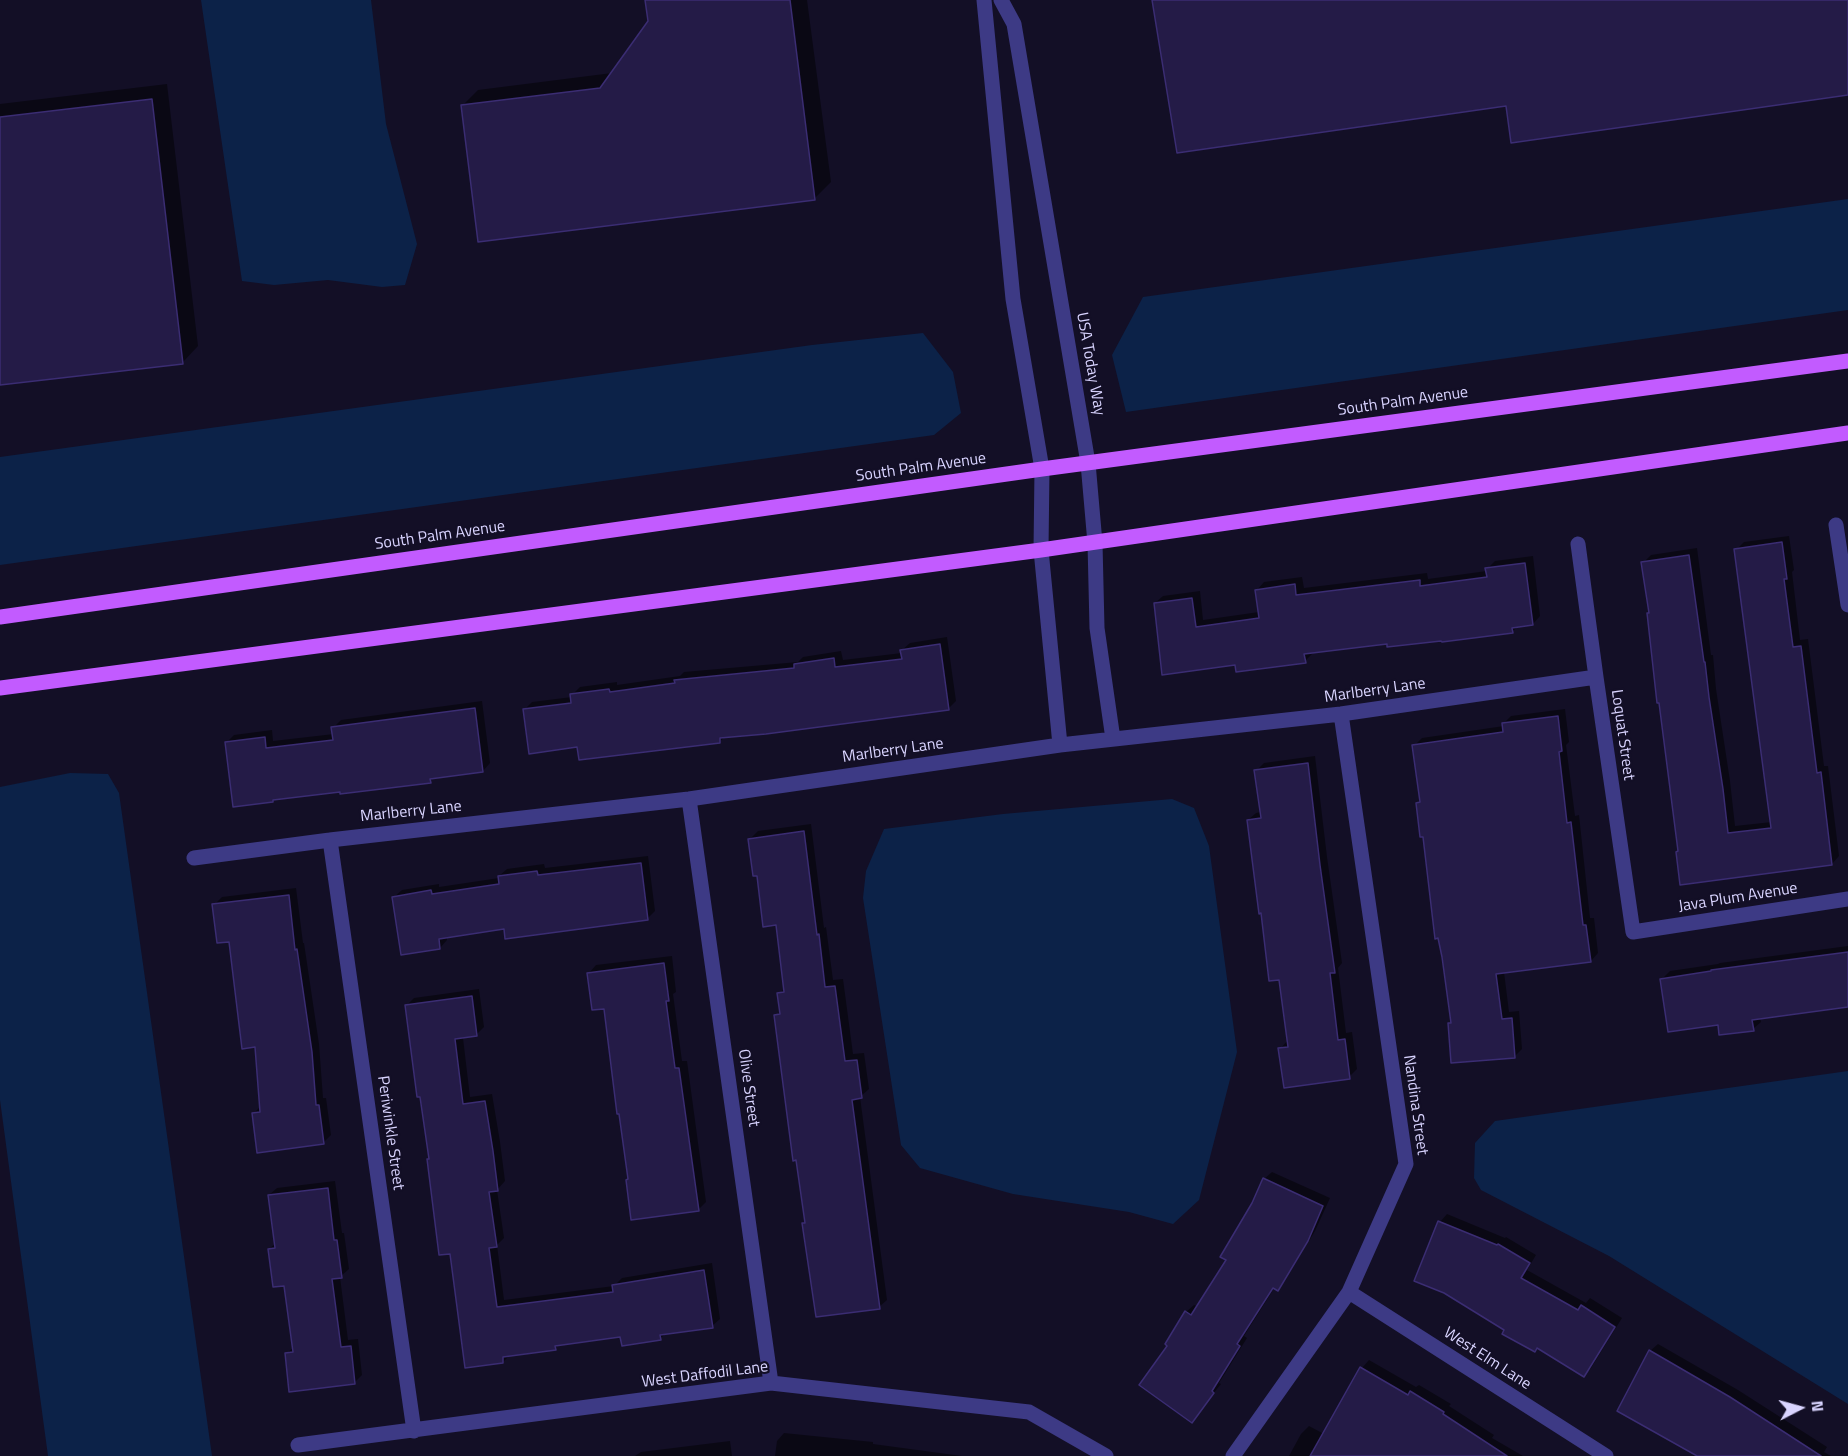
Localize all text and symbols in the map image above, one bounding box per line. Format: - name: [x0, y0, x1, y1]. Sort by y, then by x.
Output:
- street label: USA Today Way: [1071, 311, 1109, 417]
- street label: South Palm Avenue: [1337, 383, 1469, 421]
- street label: South Palm Avenue: [855, 449, 987, 487]
- street label: South Palm Avenue: [374, 517, 506, 555]
- street label: Marlberry Lane: [1323, 674, 1427, 708]
- street label: Loquat Street: [1606, 688, 1638, 782]
- street label: Marlberry Lane: [841, 734, 945, 768]
- street label: Marlberry Lane: [359, 797, 463, 827]
- street label: Java Plum Avenue: [1677, 879, 1799, 917]
- street label: Olive Street: [733, 1048, 763, 1128]
- street label: Nandina Street: [1398, 1054, 1432, 1156]
- street label: Periwinkle Street: [372, 1075, 408, 1191]
- street label: West Elm Lane: [1440, 1324, 1534, 1394]
- street label: West Daffodil Lane: [641, 1358, 769, 1392]
- north arrow: [1770, 1378, 1830, 1438]
- text: N: [1805, 1399, 1830, 1413]

